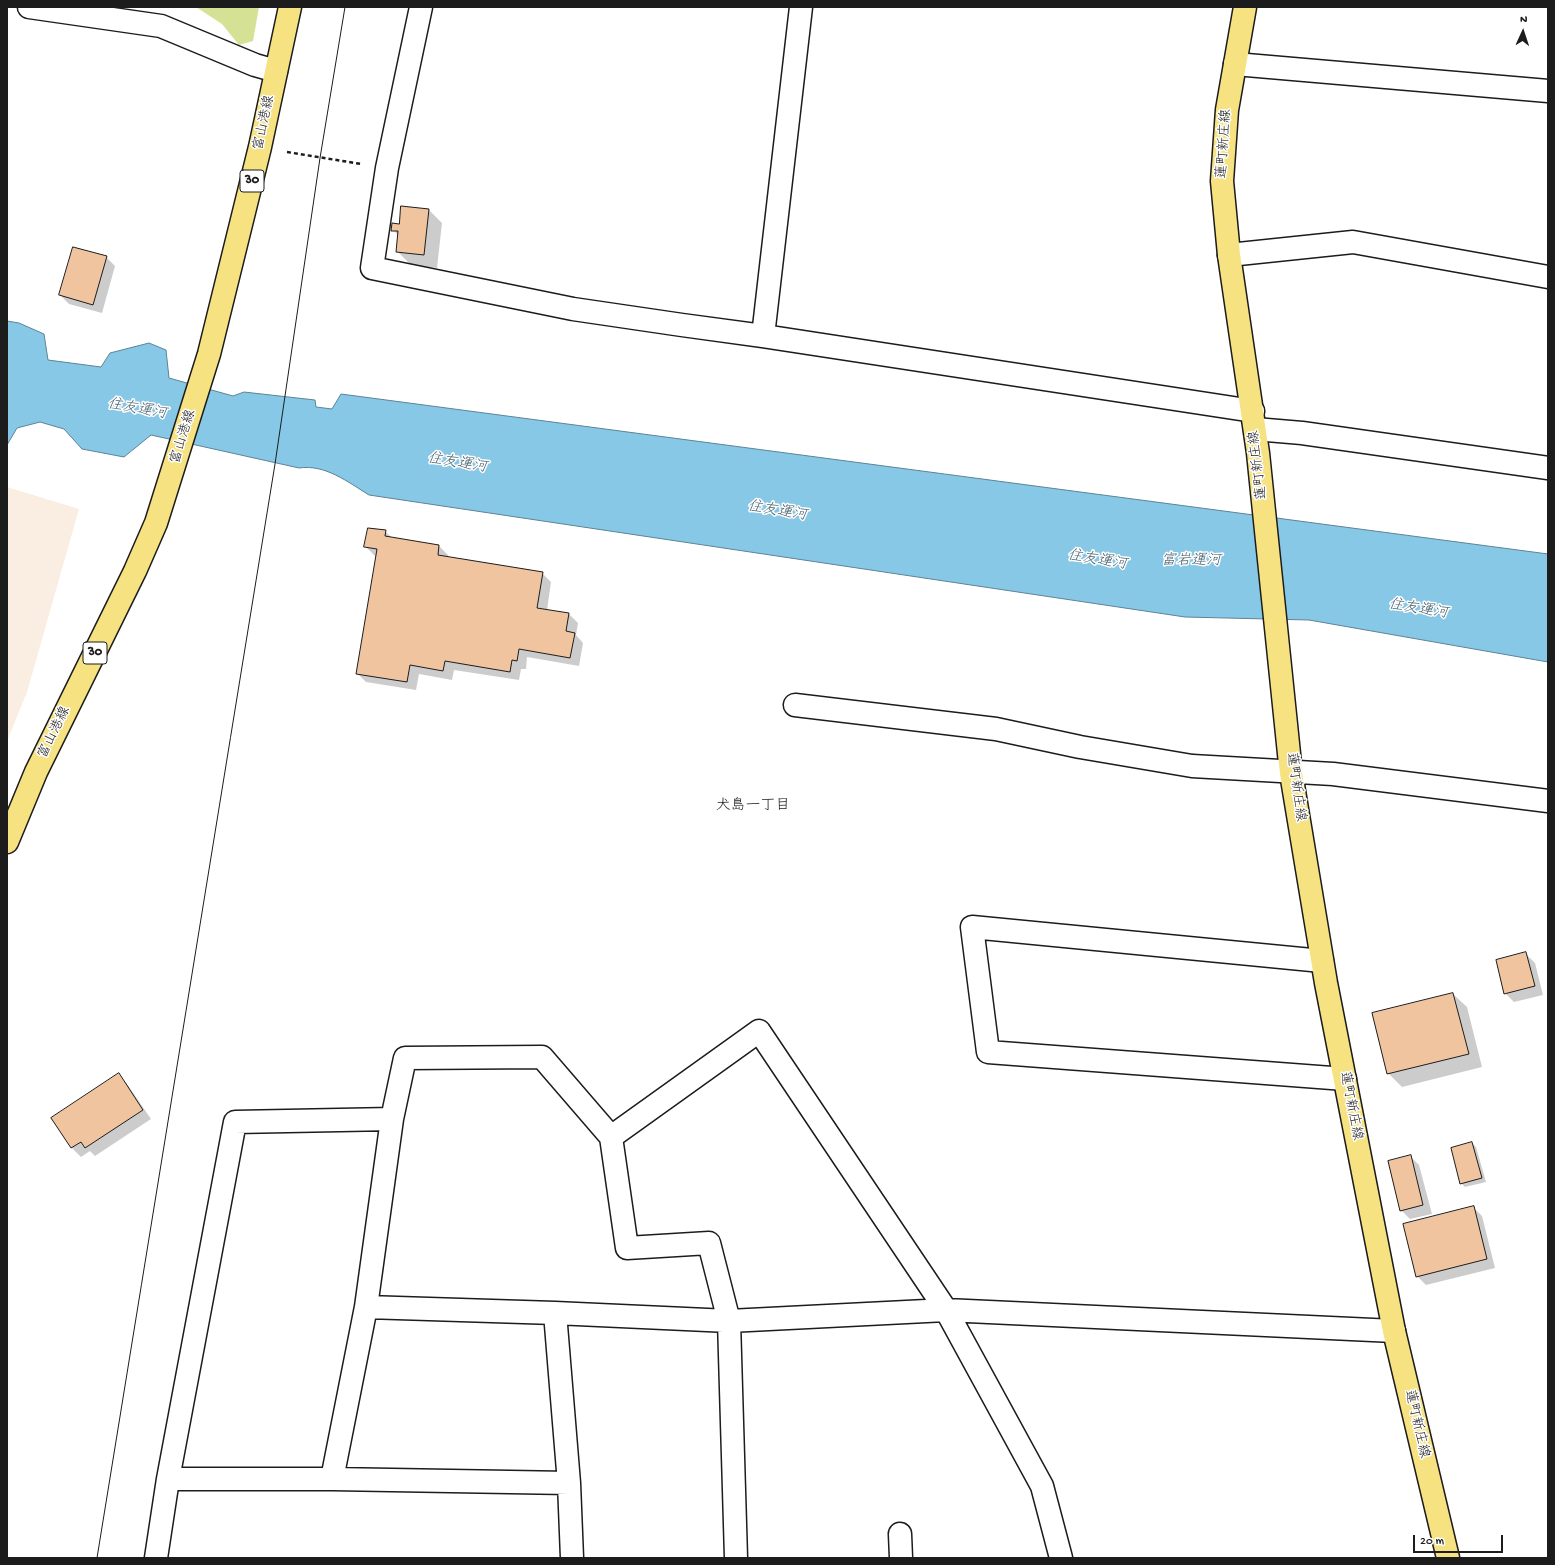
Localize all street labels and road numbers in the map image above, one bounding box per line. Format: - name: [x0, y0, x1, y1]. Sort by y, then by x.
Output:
- street label: 富山港線: [251, 94, 279, 152]
- street label: 蓮町新庄線: [1214, 108, 1236, 180]
- road number: 30: [240, 170, 264, 192]
- street label: 富山港線: [168, 408, 200, 466]
- street label: 蓮町新庄線: [1246, 429, 1272, 501]
- road number: 30: [83, 642, 107, 664]
- street label: 富山港線: [35, 704, 75, 762]
- street label: 蓮町新庄線: [1282, 751, 1308, 823]
- street label: 蓮町新庄線: [1335, 1070, 1365, 1142]
- street label: 蓮町新庄線: [1400, 1388, 1432, 1460]

